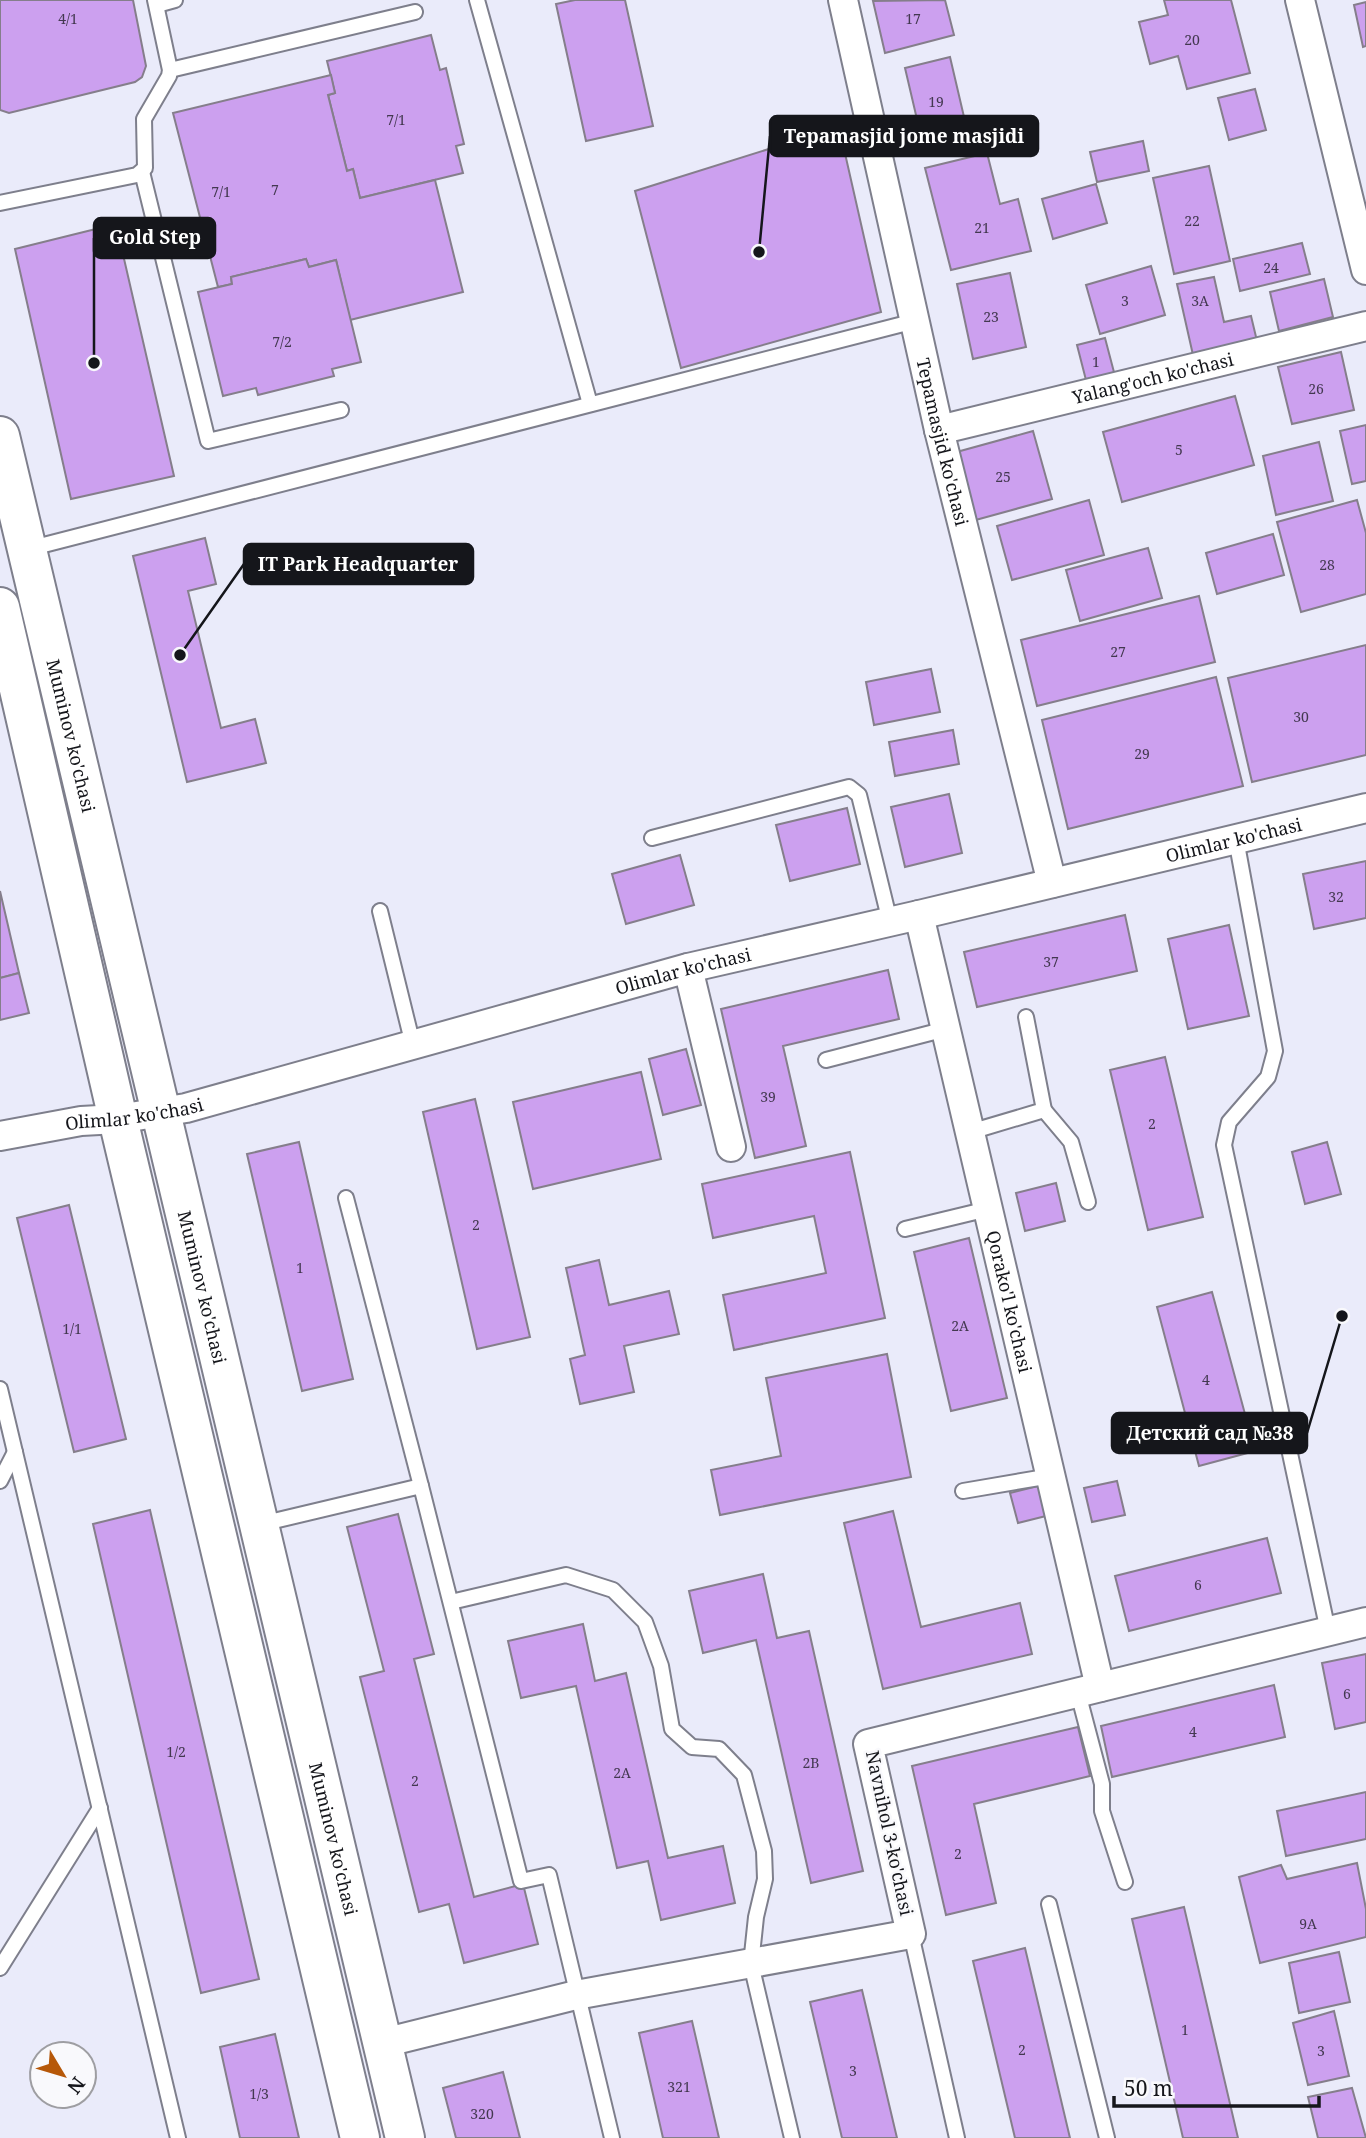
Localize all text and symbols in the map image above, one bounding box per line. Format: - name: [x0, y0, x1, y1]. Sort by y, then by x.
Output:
- house number: 4/1: [58, 9, 78, 28]
- house number: 17: [905, 9, 921, 28]
- house number: 20: [1184, 30, 1200, 49]
- house number: 19: [928, 92, 944, 111]
- house number: 7/1: [386, 110, 406, 129]
- callout: Tepamasjid jome masjidi: [770, 116, 1038, 156]
- text: Tepamasjid jome masjidi: [784, 123, 1024, 149]
- house number: 7: [271, 180, 279, 199]
- house number: 7/1: [211, 182, 231, 201]
- house number: 22: [1184, 211, 1200, 230]
- callout: Gold Step: [94, 218, 215, 258]
- house number: 21: [974, 218, 990, 237]
- text: Gold Step: [109, 224, 201, 250]
- house number: 24: [1263, 258, 1279, 277]
- house number: 3: [1121, 291, 1129, 310]
- house number: 3A: [1191, 291, 1209, 310]
- house number: 23: [983, 307, 999, 326]
- house number: 7/2: [272, 332, 292, 351]
- street label: Yalang'och ko'chasi: [1069, 347, 1236, 409]
- house number: 1: [1092, 352, 1100, 371]
- street label: Tepamasjid ko'chasi: [911, 356, 974, 528]
- house number: 26: [1308, 379, 1324, 398]
- house number: 5: [1175, 440, 1183, 459]
- house number: 25: [995, 467, 1011, 486]
- callout: IT Park Headquarter: [244, 544, 473, 584]
- text: IT Park Headquarter: [258, 551, 458, 577]
- house number: 28: [1319, 555, 1335, 574]
- house number: 27: [1110, 642, 1126, 661]
- street label: Muminov ko'chasi: [41, 657, 101, 815]
- house number: 30: [1293, 707, 1309, 726]
- house number: 29: [1134, 744, 1150, 763]
- street label: Olimlar ko'chasi: [1163, 812, 1304, 868]
- house number: 32: [1328, 887, 1344, 906]
- street label: Olimlar ko'chasi: [612, 942, 753, 1000]
- house number: 37: [1043, 952, 1059, 971]
- house number: 39: [760, 1087, 776, 1106]
- street label: Olimlar ko'chasi: [63, 1092, 206, 1136]
- house number: 2: [1148, 1114, 1156, 1133]
- street label: Muminov ko'chasi: [173, 1208, 232, 1366]
- house number: 2: [472, 1215, 480, 1234]
- street label: Qorako'l ko'chasi: [981, 1228, 1038, 1375]
- house number: 1: [296, 1258, 304, 1277]
- house number: 2A: [951, 1316, 969, 1335]
- house number: 1/1: [62, 1319, 82, 1338]
- house number: 4: [1202, 1370, 1210, 1389]
- callout: Детский сад №38: [1112, 1413, 1307, 1453]
- text: Детский сад №38: [1126, 1420, 1294, 1446]
- house number: 6: [1194, 1575, 1202, 1594]
- house number: 6: [1343, 1684, 1351, 1703]
- house number: 4: [1189, 1722, 1197, 1741]
- house number: 1/2: [166, 1742, 186, 1761]
- street label: Navnihol 3-ko'chasi: [861, 1748, 919, 1918]
- house number: 2B: [803, 1753, 819, 1772]
- street label: Muminov ko'chasi: [304, 1760, 364, 1918]
- house number: 2A: [613, 1763, 631, 1782]
- house number: 2: [411, 1771, 419, 1790]
- house number: 2: [954, 1844, 962, 1863]
- house number: 9A: [1299, 1914, 1317, 1933]
- house number: 1: [1181, 2020, 1189, 2039]
- north arrow: [28, 2040, 98, 2110]
- house number: 2: [1018, 2040, 1026, 2059]
- house number: 3: [1317, 2041, 1325, 2060]
- house number: 3: [849, 2061, 857, 2080]
- scale bar: [1114, 2064, 1319, 2108]
- text: N: [62, 2072, 91, 2099]
- text: 50 m: [1124, 2074, 1173, 2102]
- house number: 321: [667, 2077, 691, 2096]
- house number: 1/3: [249, 2084, 269, 2103]
- house number: 320: [470, 2104, 494, 2123]

